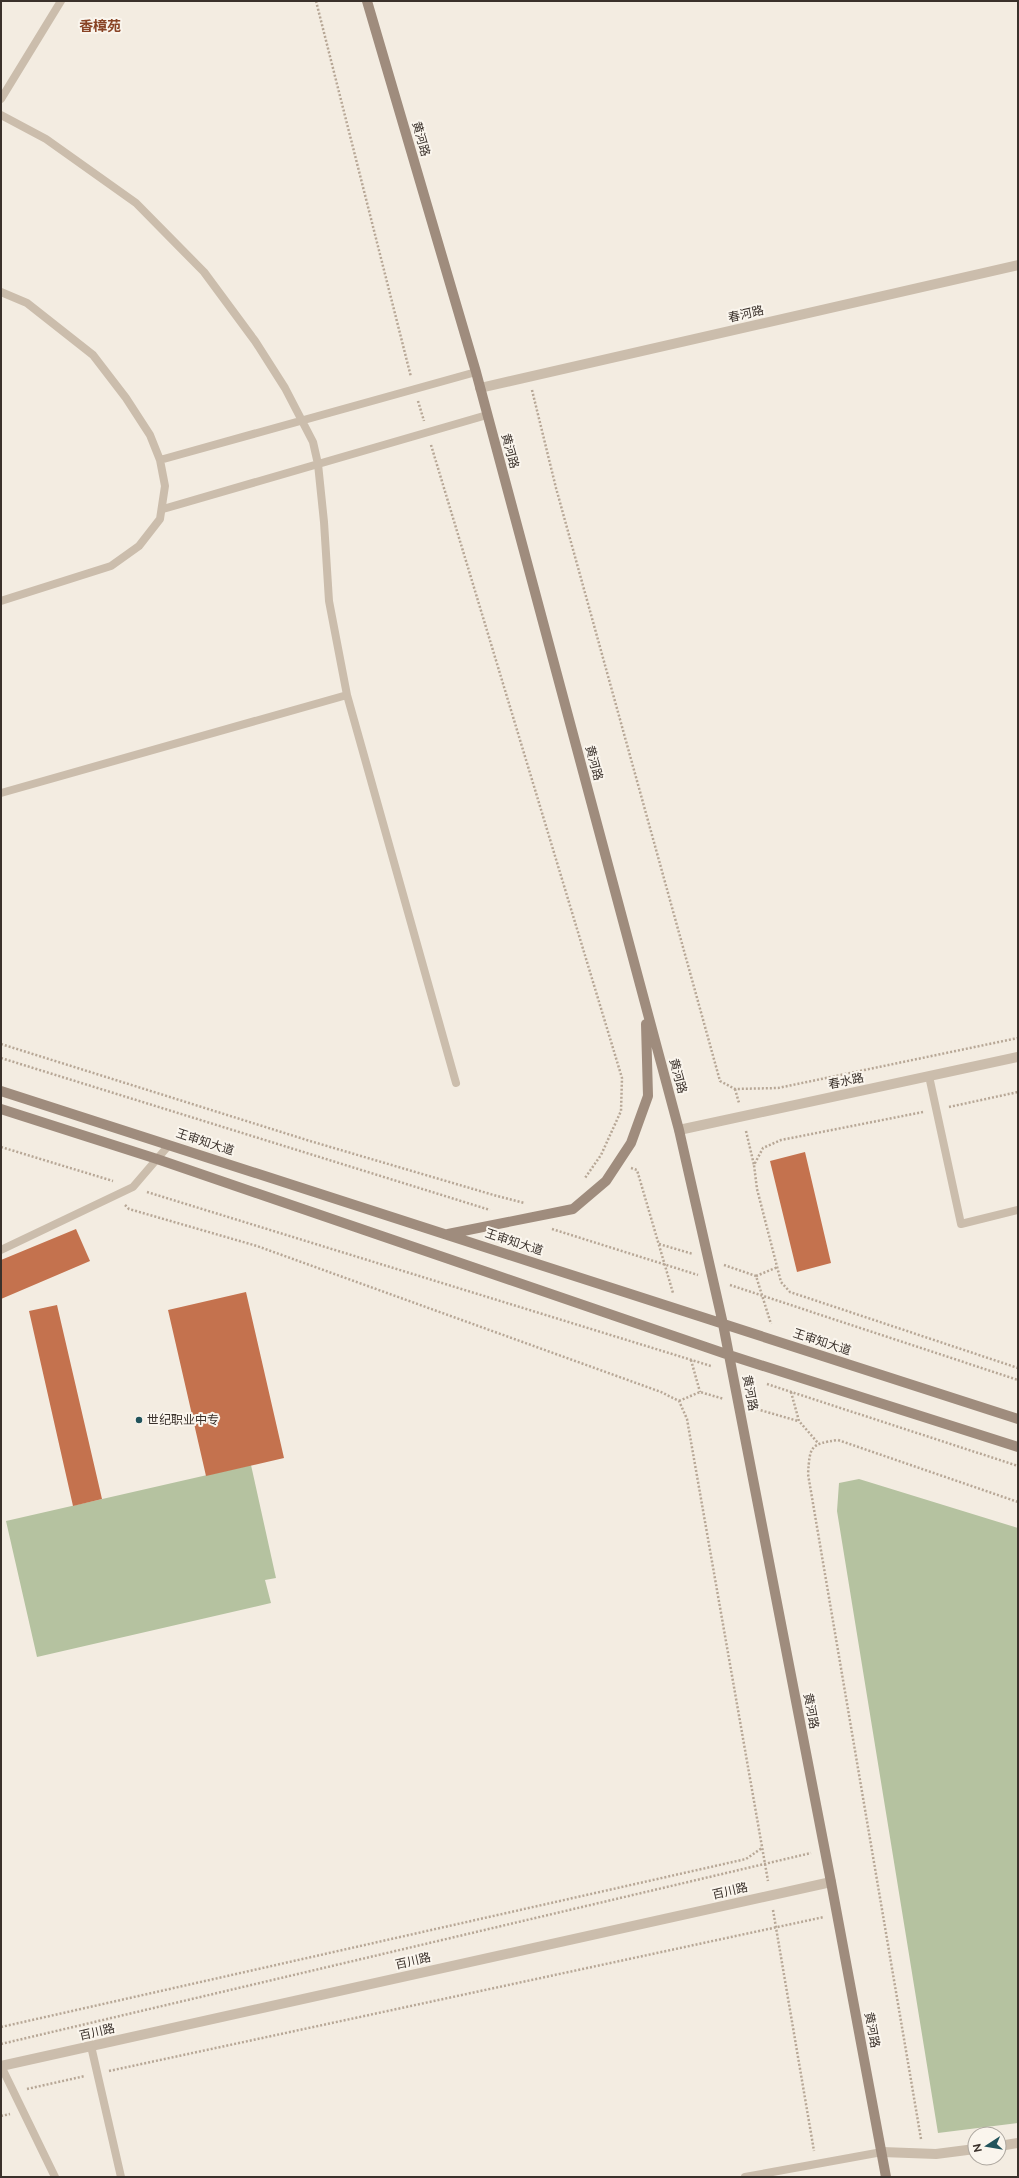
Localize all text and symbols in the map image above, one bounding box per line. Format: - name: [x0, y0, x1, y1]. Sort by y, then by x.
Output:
- district label: 香樟苑: [79, 18, 121, 34]
- street label: 黄河路: [409, 120, 433, 158]
- street label: 春河路: [727, 303, 765, 325]
- street label: 黄河路: [499, 432, 521, 470]
- street label: 黄河路: [583, 744, 605, 782]
- street label: 黄河路: [667, 1057, 689, 1095]
- street label: 春水路: [827, 1070, 865, 1092]
- street label: 王审知大道: [174, 1126, 236, 1158]
- street label: 王审知大道: [483, 1226, 545, 1258]
- street label: 王审知大道: [791, 1326, 853, 1358]
- street label: 黄河路: [740, 1374, 760, 1412]
- place label: 世纪职业中专: [147, 1413, 219, 1427]
- marker: 世纪职业中专: [134, 1415, 144, 1425]
- street label: 黄河路: [801, 1692, 821, 1730]
- street label: 百川路: [711, 1880, 749, 1902]
- street label: 百川路: [394, 1950, 432, 1972]
- street label: 黄河路: [862, 2011, 882, 2049]
- street label: 百川路: [78, 2021, 116, 2043]
- north arrow: [967, 2126, 1007, 2166]
- text: N: [970, 2143, 985, 2153]

